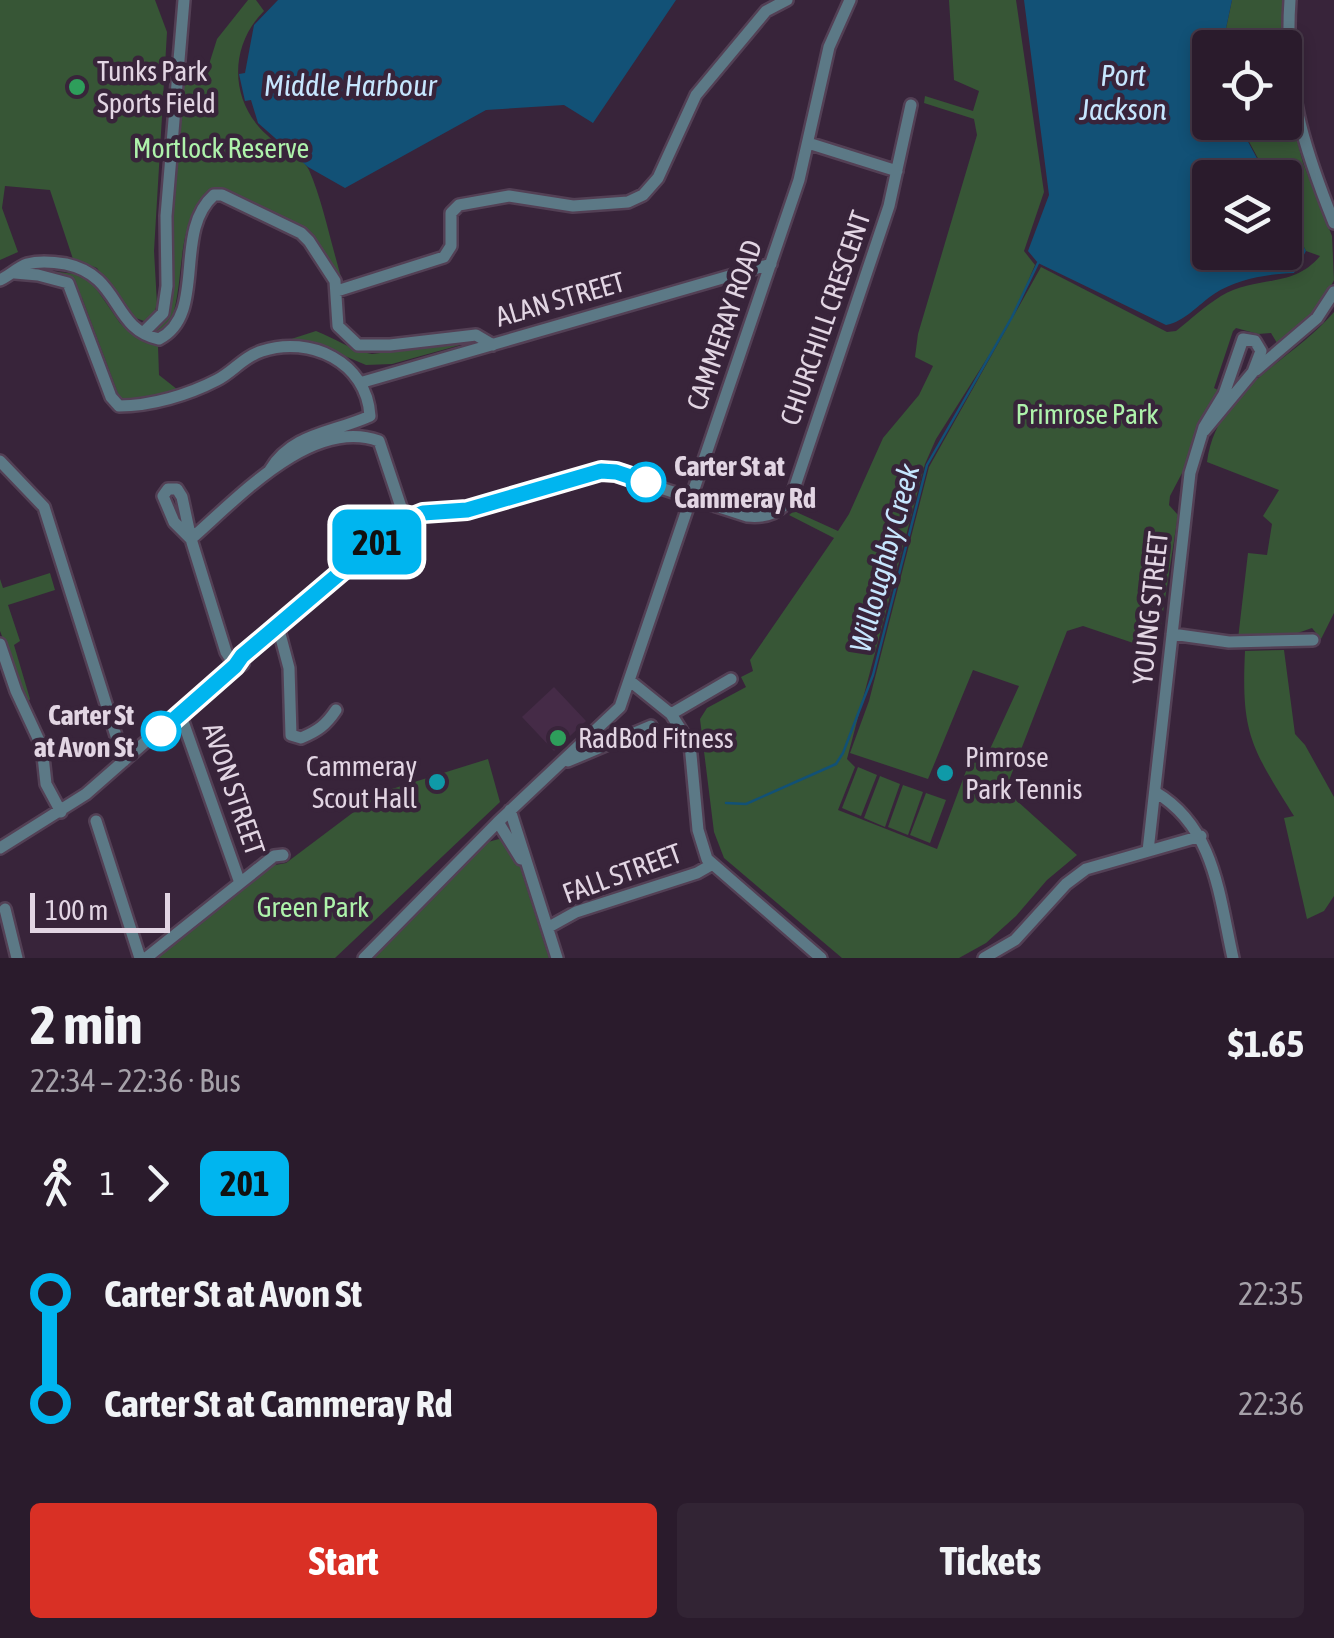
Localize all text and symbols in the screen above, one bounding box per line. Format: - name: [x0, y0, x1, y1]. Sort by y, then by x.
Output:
- map controls: [1192, 30, 1302, 270]
- button: locate: [1192, 30, 1302, 140]
- place label: Tunks Park Sports Field: [97, 55, 216, 119]
- water label: Port Jackson: [1078, 58, 1167, 126]
- water label: Middle Harbour: [264, 68, 437, 102]
- marker: Tunks Park Sports Field: [66, 76, 88, 98]
- park label: Mortlock Reserve: [133, 132, 309, 164]
- button: layers: [1192, 160, 1302, 270]
- street label: CHURCHILL CRESCENT: [773, 207, 877, 429]
- street label: CAMMERAY ROAD: [680, 236, 768, 414]
- street label: ALAN STREET: [492, 265, 628, 333]
- park label: Primrose Park: [1015, 398, 1159, 430]
- place label: Carter St at Cammeray Rd: [674, 450, 816, 514]
- water label: Willoughby Creek: [843, 459, 926, 656]
- marker: Carter St at Cammeray Rd: [627, 463, 665, 501]
- line badge: 201: [320, 510, 434, 574]
- text: 201: [352, 522, 402, 562]
- street label: YOUNG STREET: [1126, 530, 1174, 686]
- place label: Carter St at Avon St: [34, 699, 134, 763]
- marker: Carter St at Avon St: [142, 712, 180, 750]
- street label: AVON STREET: [196, 719, 272, 859]
- place label: RadBod Fitness: [578, 722, 734, 754]
- marker: RadBod Fitness: [547, 727, 569, 749]
- place label: Pimrose Park Tennis: [965, 741, 1082, 805]
- place label: Cammeray Scout Hall: [306, 750, 418, 814]
- marker: Pimrose Park Tennis: [934, 762, 956, 784]
- marker: Cammeray Scout Hall: [426, 771, 448, 793]
- street label: FALL STREET: [558, 837, 686, 909]
- scale bar: [30, 888, 170, 933]
- park label: Green Park: [257, 891, 369, 923]
- text: 100 m: [45, 894, 108, 926]
- text: 2 min: [30, 993, 142, 1056]
- text: $1.65: [1228, 1022, 1304, 1065]
- text: 22:34 – 22:36 · Bus: [30, 1062, 241, 1099]
- icon: walk: [30, 1156, 85, 1211]
- icon: forward: [130, 1156, 185, 1211]
- text: 201: [220, 1163, 269, 1203]
- text: 1: [100, 1165, 115, 1202]
- text: Carter St at Avon St: [104, 1272, 362, 1315]
- text: 22:35: [1238, 1275, 1304, 1312]
- text: Carter St at Cammeray Rd: [104, 1382, 453, 1425]
- text: 22:36: [1238, 1385, 1304, 1422]
- button: Start: [30, 1503, 657, 1618]
- button: Tickets: [677, 1503, 1304, 1618]

